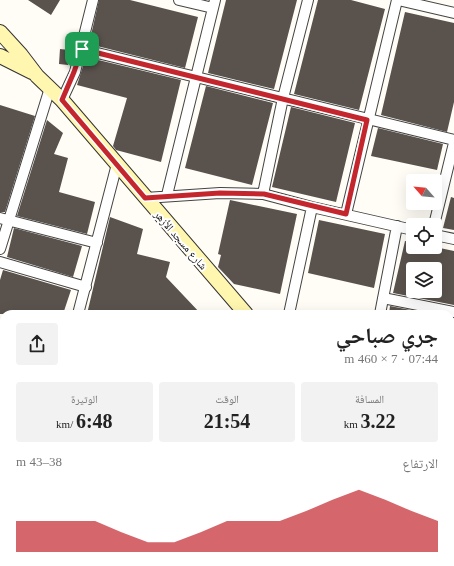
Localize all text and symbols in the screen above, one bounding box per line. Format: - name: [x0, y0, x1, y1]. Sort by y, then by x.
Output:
- pin: [65, 32, 99, 66]
- icon: arrive: [71, 38, 93, 60]
- north arrow: [406, 174, 442, 210]
- map controls: [406, 174, 442, 298]
- street label: شارع مسجد الأزهر: [151, 207, 210, 272]
- button: locate: [406, 218, 442, 254]
- button: layers: [406, 262, 442, 298]
- button: share: [16, 323, 58, 365]
- text: جري صباحي: [336, 323, 438, 348]
- text: 07:44 · 7 × 460 m: [344, 351, 438, 366]
- text: الوتيرة: [71, 393, 98, 405]
- text: الوقت: [215, 393, 239, 405]
- text: المسافة: [355, 393, 384, 405]
- text: 6:48: [76, 410, 113, 432]
- text: 21:54: [204, 410, 250, 432]
- text: 3.22: [361, 410, 396, 432]
- text: /km: [56, 418, 76, 430]
- text: km: [344, 418, 361, 430]
- text: 38–43 m: [16, 454, 62, 469]
- text: الارتفاع: [403, 456, 438, 471]

